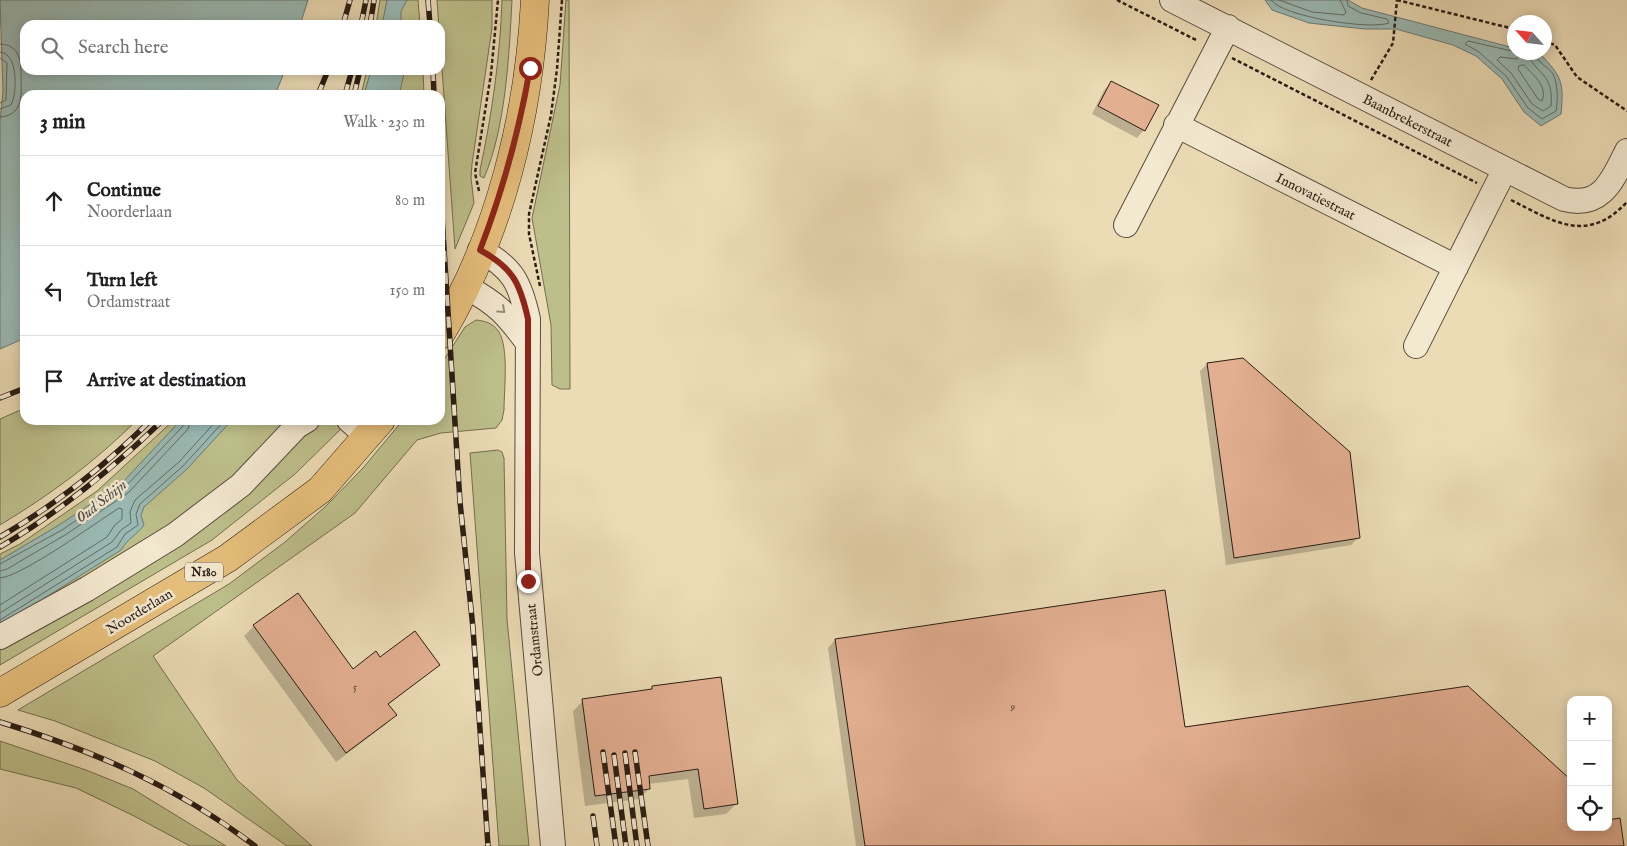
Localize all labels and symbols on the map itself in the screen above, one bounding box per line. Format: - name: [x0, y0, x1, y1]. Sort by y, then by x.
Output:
- north arrow: [1507, 15, 1552, 60]
- route start: [519, 57, 542, 80]
- street label: Baanbrekerstraat: [1360, 91, 1456, 151]
- street label: Innovatiestraat: [1273, 169, 1359, 225]
- one-way arrow: [496, 304, 505, 313]
- water label: Oud Schijn: [72, 476, 131, 527]
- road number: N180: [185, 562, 223, 582]
- route end: [517, 570, 540, 593]
- street label: Noorderlaan: [103, 585, 176, 639]
- street label: Ordamstraat: [522, 603, 548, 677]
- house number: 5: [353, 680, 357, 694]
- house number: 9: [1010, 700, 1016, 714]

